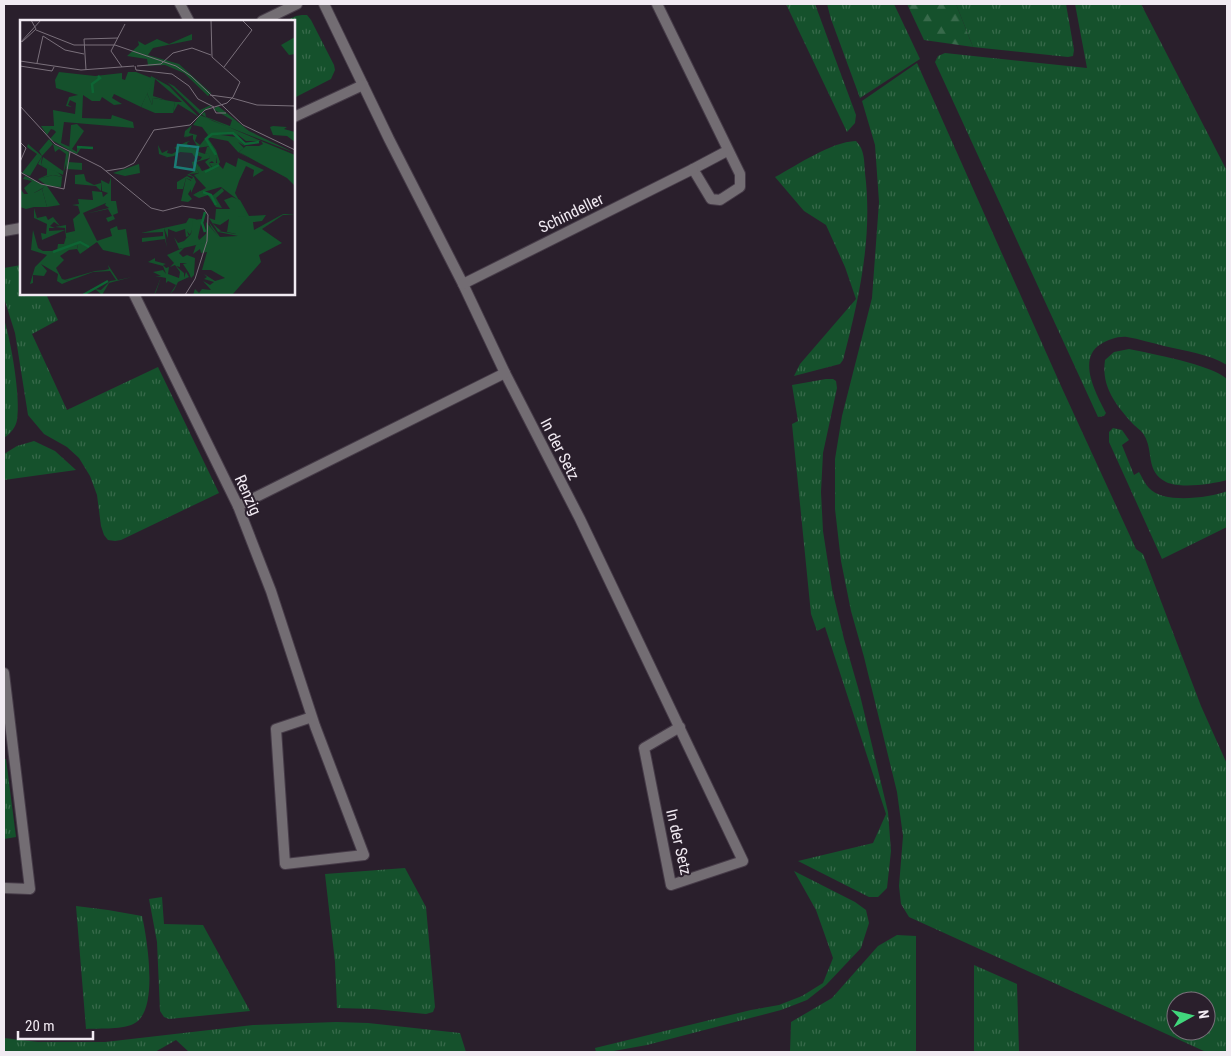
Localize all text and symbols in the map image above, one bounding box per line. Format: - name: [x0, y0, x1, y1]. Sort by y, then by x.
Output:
- inset map: [20, 20, 295, 295]
- street label: Schindeller: [535, 189, 607, 237]
- street label: In der Setz: [536, 415, 584, 483]
- street label: Renzig: [231, 472, 265, 518]
- street label: In der Setz: [662, 807, 696, 877]
- north arrow: [1166, 991, 1216, 1041]
- scale bar: [18, 1008, 92, 1040]
- text: N: [1195, 1009, 1212, 1020]
- text: 20 m: [25, 1017, 55, 1035]

